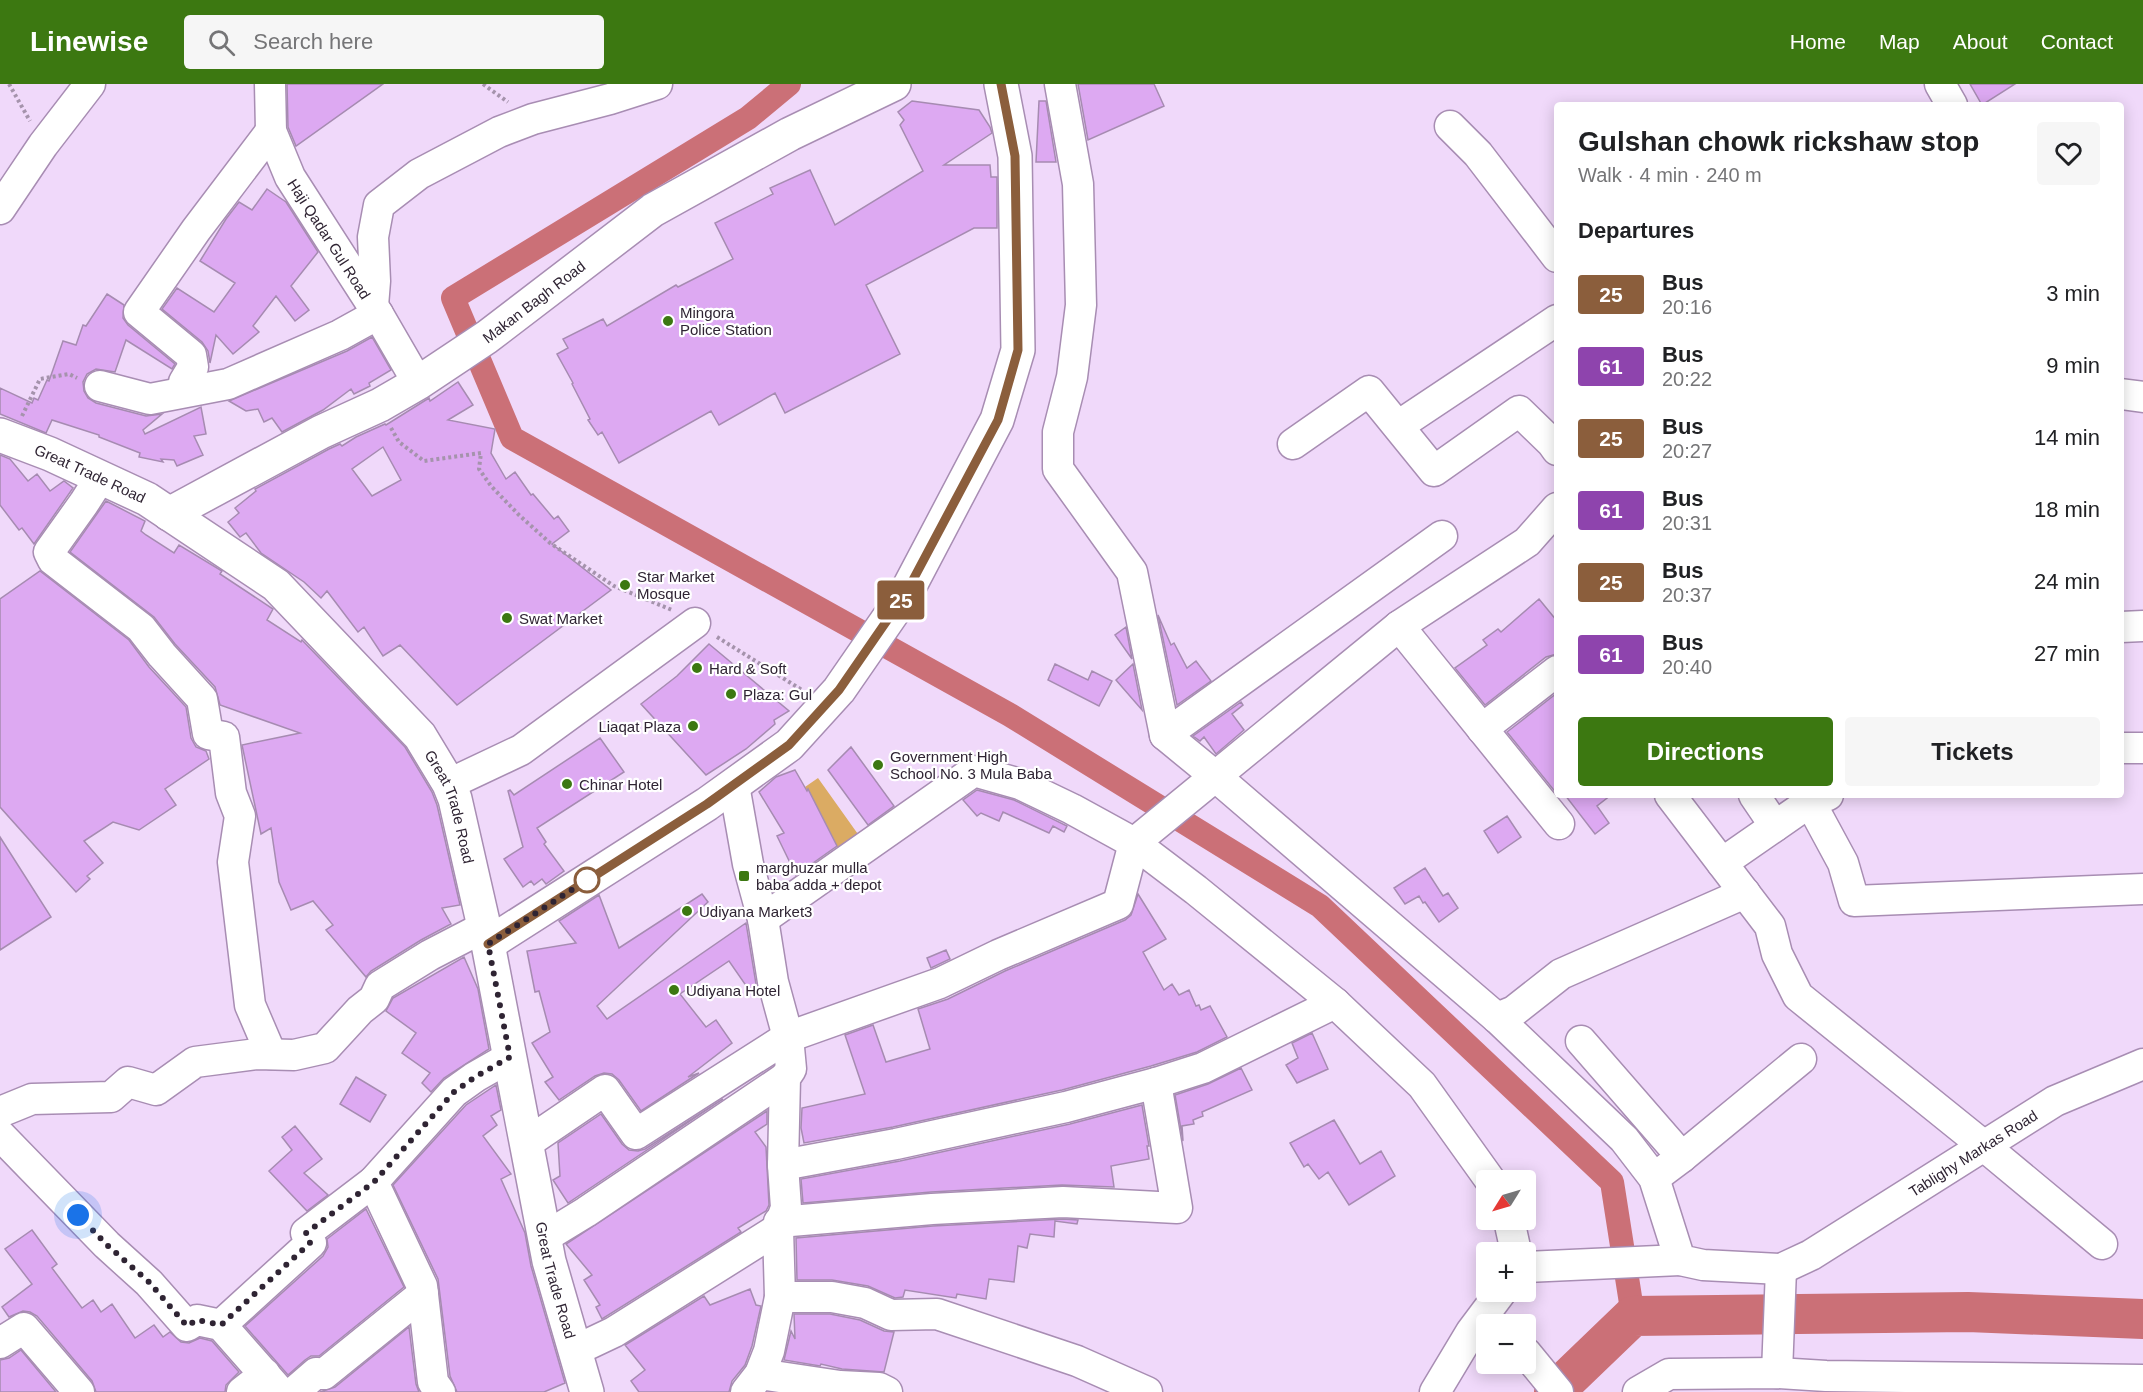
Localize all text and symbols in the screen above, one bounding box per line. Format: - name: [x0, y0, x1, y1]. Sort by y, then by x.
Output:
- search box: [184, 15, 604, 69]
- text: Linewise: [30, 26, 148, 57]
- icon: search: [205, 26, 238, 59]
- text: Search here: [253, 29, 373, 54]
- text: Home: [1790, 30, 1846, 53]
- text: Map: [1879, 30, 1920, 53]
- text: About: [1953, 30, 2008, 53]
- text: Contact: [2041, 30, 2113, 53]
- button: heart: [2037, 122, 2100, 185]
- text: Gulshan chowk rickshaw stop: [1578, 126, 1979, 157]
- text: Walk · 4 min · 240 m: [1578, 164, 1762, 186]
- street label: Haji Qadar Gul Road: [285, 175, 374, 302]
- text: Departures: [1578, 218, 1694, 243]
- street label: Makan Bagh Road: [479, 257, 588, 346]
- text: Bus: [1662, 270, 1704, 295]
- text: 3 min: [2046, 281, 2100, 306]
- text: 25: [1599, 283, 1623, 306]
- text: 20:16: [1662, 296, 1712, 318]
- place label: Mingora Police Station: [680, 304, 772, 338]
- marker: Mingora Police Station: [661, 314, 675, 328]
- text: Bus: [1662, 342, 1704, 367]
- text: 9 min: [2046, 353, 2100, 378]
- text: 61: [1599, 355, 1623, 378]
- text: 20:22: [1662, 368, 1712, 390]
- text: Bus: [1662, 414, 1704, 439]
- text: 14 min: [2034, 425, 2100, 450]
- text: 25: [1599, 427, 1623, 450]
- text: 20:27: [1662, 440, 1712, 462]
- street label: Great Trade Road: [32, 441, 148, 506]
- text: Bus: [1662, 486, 1704, 511]
- text: 18 min: [2034, 497, 2100, 522]
- text: 61: [1599, 499, 1623, 522]
- text: 20:31: [1662, 512, 1712, 534]
- text: Bus: [1662, 558, 1704, 583]
- place label: Star Market Mosque: [637, 568, 715, 602]
- text: 24 min: [2034, 569, 2100, 594]
- text: 25: [1599, 571, 1623, 594]
- marker: Star Market Mosque: [618, 578, 632, 592]
- line badge: 25: [874, 580, 928, 620]
- text: 20:37: [1662, 584, 1712, 606]
- text: 25: [889, 589, 913, 612]
- place label: Swat Market: [519, 610, 603, 627]
- marker: Swat Market: [500, 611, 514, 625]
- text: Bus: [1662, 630, 1704, 655]
- text: 27 min: [2034, 641, 2100, 666]
- text: 61: [1599, 643, 1623, 666]
- text: 20:40: [1662, 656, 1712, 678]
- place label: Hard & Soft: [709, 660, 787, 677]
- marker: Hard & Soft: [690, 661, 704, 675]
- place label: Plaza: Gul: [743, 686, 812, 703]
- marker: Plaza: Gul: [724, 687, 738, 701]
- button: Directions: [1578, 717, 1833, 786]
- button: Tickets: [1845, 717, 2100, 786]
- place label: Liaqat Plaza: [598, 718, 682, 735]
- marker: Liaqat Plaza: [686, 719, 700, 733]
- street label: Great Trade Road: [422, 747, 478, 865]
- place label: Government High School No. 3 Mula Baba: [890, 748, 1052, 782]
- marker: Government High School No. 3 Mula Baba: [871, 758, 885, 772]
- place label: Chinar Hotel: [579, 776, 662, 793]
- marker: Chinar Hotel: [560, 777, 574, 791]
- place label: marghuzar mulla baba adda + depot: [756, 859, 882, 893]
- unlabelled marker: [574, 867, 600, 893]
- marker: marghuzar mulla baba adda + depot: [737, 869, 751, 883]
- place label: Udiyana Market3: [699, 903, 812, 920]
- marker: Udiyana Market3: [680, 904, 694, 918]
- place label: Udiyana Hotel: [686, 982, 780, 999]
- marker: Udiyana Hotel: [667, 983, 681, 997]
- street label: Tablighy Markas Road: [1905, 1106, 2040, 1200]
- north arrow: [1476, 1170, 1536, 1230]
- map controls: [1476, 1170, 1536, 1374]
- your location: [63, 1200, 93, 1230]
- street label: Great Trade Road: [533, 1220, 580, 1340]
- button: +: [1476, 1242, 1536, 1302]
- button: −: [1476, 1314, 1536, 1374]

